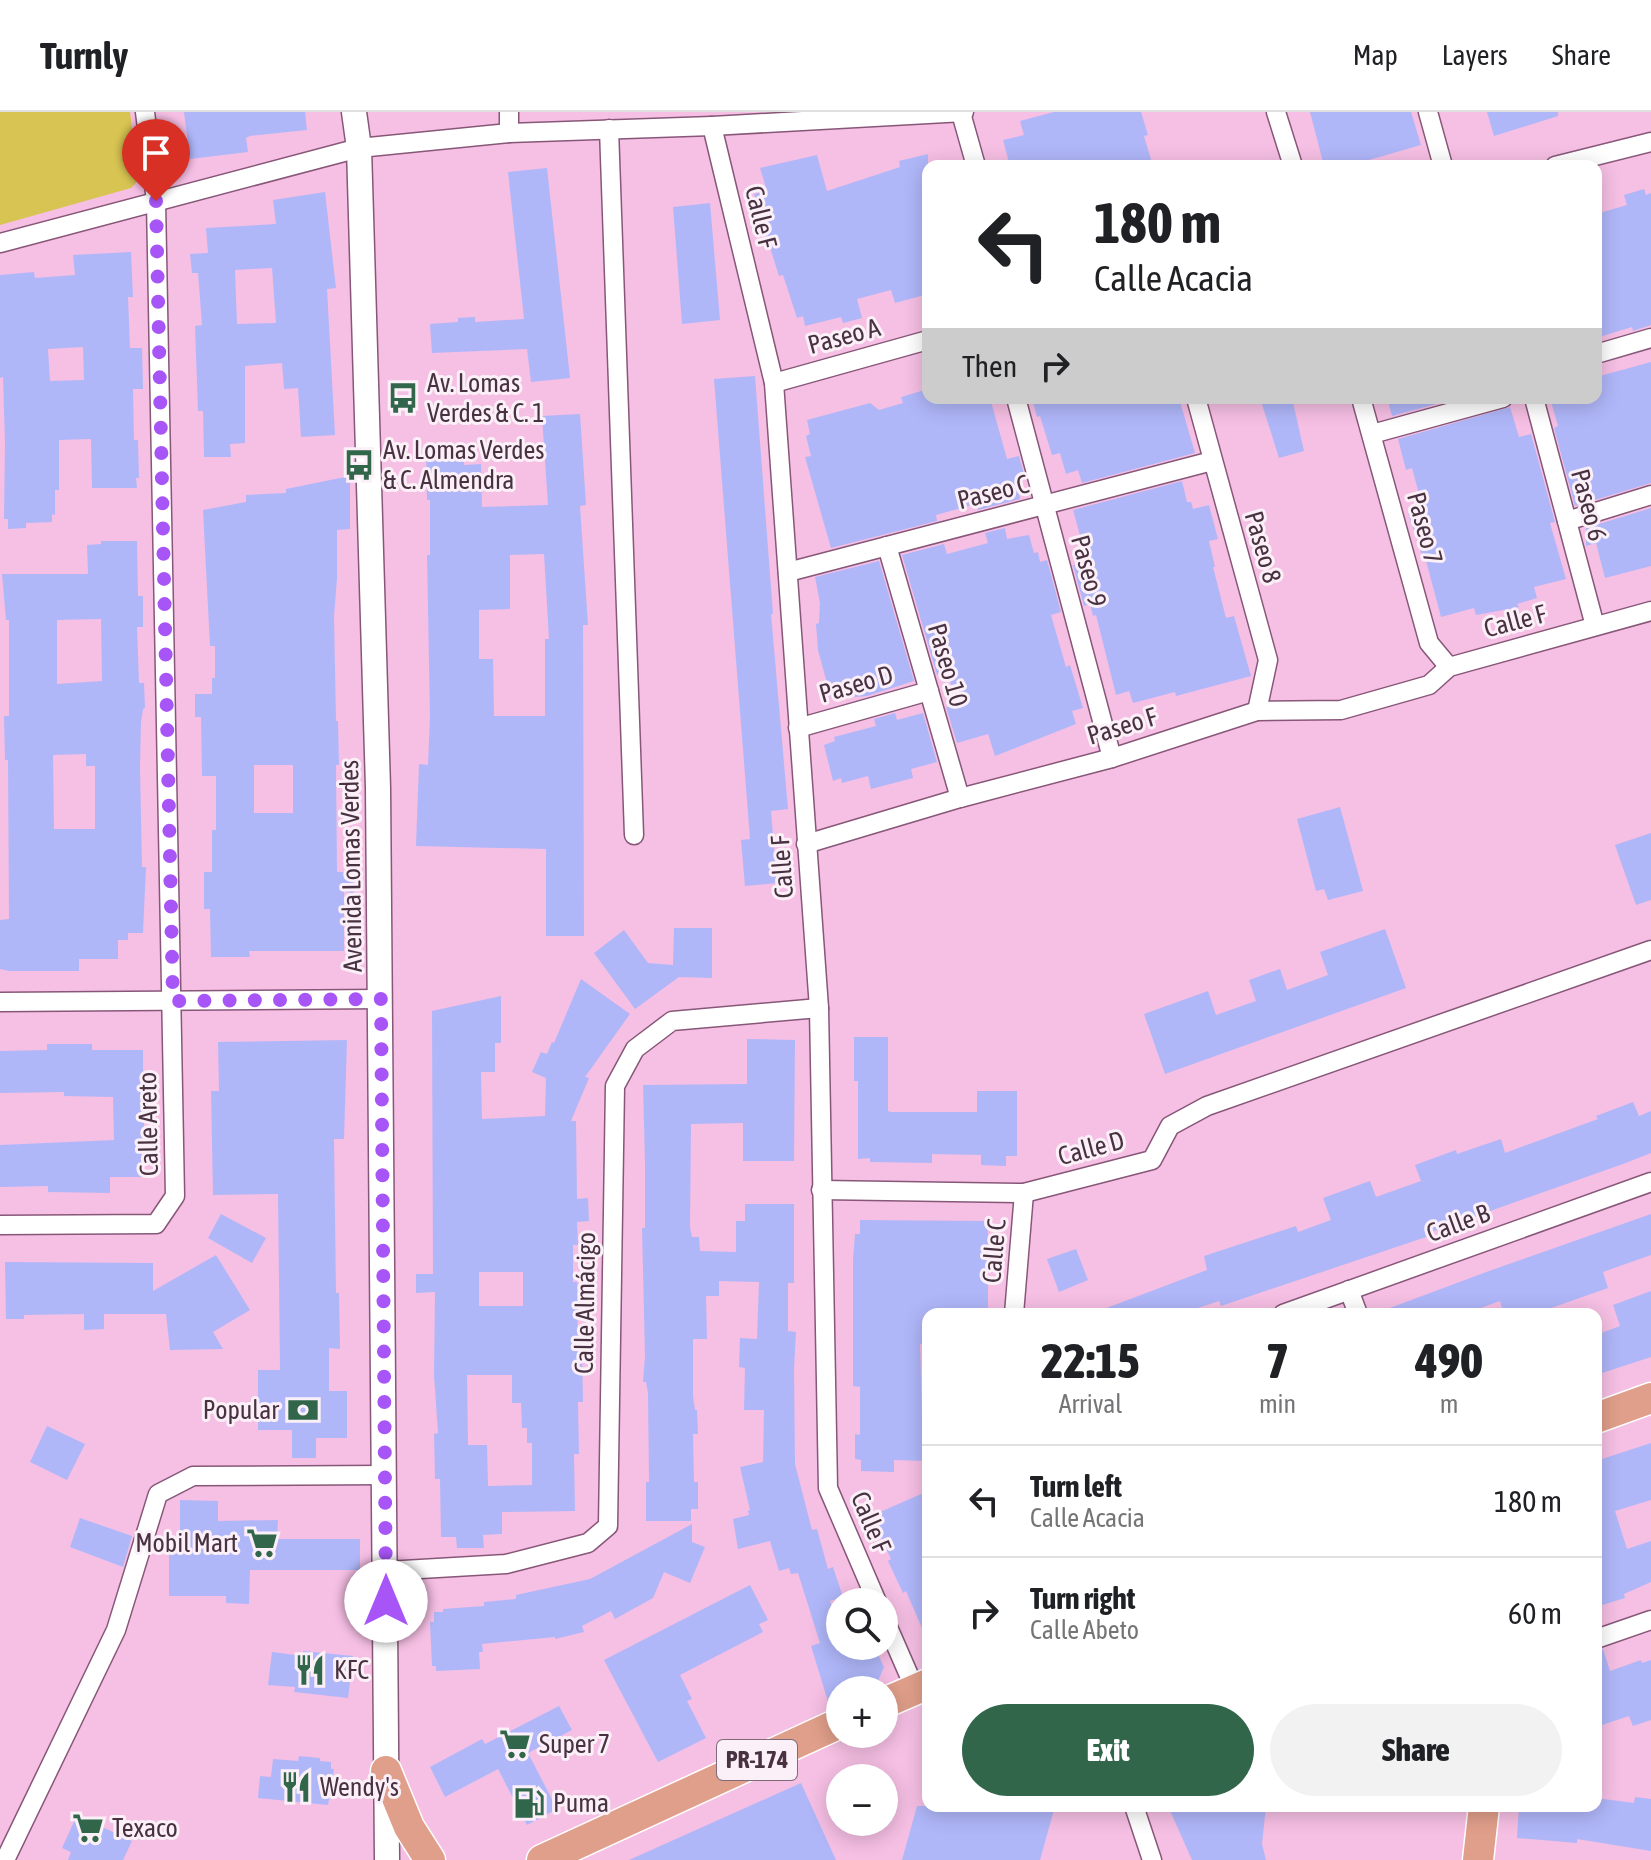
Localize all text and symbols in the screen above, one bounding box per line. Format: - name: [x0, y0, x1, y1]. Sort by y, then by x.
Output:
- text: Turnly: [40, 34, 128, 77]
- text: Map: [1353, 39, 1398, 71]
- text: Layers: [1442, 39, 1508, 71]
- text: Share: [1552, 39, 1611, 71]
- pin: [122, 119, 190, 201]
- icon: arrive: [134, 131, 178, 175]
- street label: Calle F: [739, 183, 783, 252]
- text: 180 m: [1094, 191, 1221, 255]
- icon: left: [962, 192, 1066, 296]
- text: Calle Acacia: [1094, 257, 1253, 299]
- street label: Paseo A: [805, 312, 884, 360]
- icon: right: [1033, 344, 1077, 388]
- text: Then: [962, 349, 1017, 383]
- place label: Av. Lomas Verdes & C. 1: [427, 368, 545, 428]
- bus stop icon: Av. Lomas Verdes & C. 1: [386, 381, 420, 415]
- place label: Av. Lomas Verdes & C. Almendra: [383, 435, 544, 495]
- bus stop icon: Av. Lomas Verdes & C. Almendra: [342, 448, 376, 482]
- street label: Paseo 6: [1565, 466, 1613, 544]
- street label: Paseo C: [954, 469, 1032, 515]
- street label: Paseo 7: [1401, 489, 1449, 567]
- street label: Paseo 8: [1238, 508, 1288, 586]
- street label: Paseo 9: [1065, 532, 1113, 610]
- street label: Calle F: [1481, 598, 1550, 644]
- street label: Paseo 10: [922, 620, 974, 710]
- street label: Paseo D: [816, 659, 896, 709]
- street label: Paseo F: [1083, 701, 1161, 751]
- street label: Avenida Lomas Verdes: [334, 760, 368, 972]
- street label: Calle F: [765, 834, 799, 900]
- street label: Calle Areto: [132, 1072, 164, 1176]
- street label: Calle D: [1055, 1125, 1127, 1171]
- street label: Calle B: [1422, 1198, 1494, 1248]
- street label: Calle C: [976, 1217, 1012, 1284]
- street label: Calle Almácigo: [569, 1232, 601, 1374]
- text: 22:15: [1041, 1333, 1140, 1388]
- text: 7: [1266, 1333, 1289, 1388]
- text: 490: [1415, 1333, 1483, 1388]
- text: Arrival: [1059, 1389, 1122, 1419]
- text: min: [1259, 1389, 1296, 1419]
- text: m: [1440, 1389, 1458, 1419]
- bank icon: Popular: [286, 1393, 320, 1427]
- place label: Popular: [203, 1395, 279, 1425]
- text: Turn left: [1030, 1469, 1122, 1503]
- icon: left: [962, 1479, 1006, 1523]
- text: 180 m: [1494, 1484, 1562, 1518]
- street label: Calle F: [845, 1487, 897, 1557]
- text: Calle Acacia: [1030, 1503, 1145, 1533]
- supermarket icon: Mobil Mart: [245, 1526, 279, 1560]
- place label: Mobil Mart: [135, 1528, 238, 1558]
- position arrow: [344, 1559, 428, 1643]
- text: Turn right: [1030, 1581, 1136, 1615]
- map controls: [826, 1588, 898, 1836]
- button: search: [826, 1588, 898, 1660]
- icon: right: [962, 1591, 1006, 1635]
- text: 60 m: [1508, 1596, 1562, 1630]
- text: Calle Abeto: [1030, 1615, 1139, 1645]
- restaurant icon: KFC: [293, 1653, 327, 1687]
- place label: KFC: [334, 1655, 369, 1685]
- button: +: [826, 1676, 898, 1748]
- button: Exit: [962, 1704, 1254, 1796]
- button: Share: [1270, 1704, 1562, 1796]
- supermarket icon: Super 7: [498, 1727, 532, 1761]
- place label: Super 7: [539, 1729, 610, 1759]
- road number: PR-174: [717, 1740, 797, 1780]
- button: −: [826, 1764, 898, 1836]
- restaurant icon: Wendy's: [279, 1770, 313, 1804]
- place label: Wendy's: [320, 1772, 399, 1802]
- fuel station icon: Puma: [512, 1786, 546, 1820]
- place label: Puma: [553, 1788, 609, 1818]
- supermarket icon: Texaco: [71, 1811, 105, 1845]
- place label: Texaco: [112, 1813, 178, 1843]

